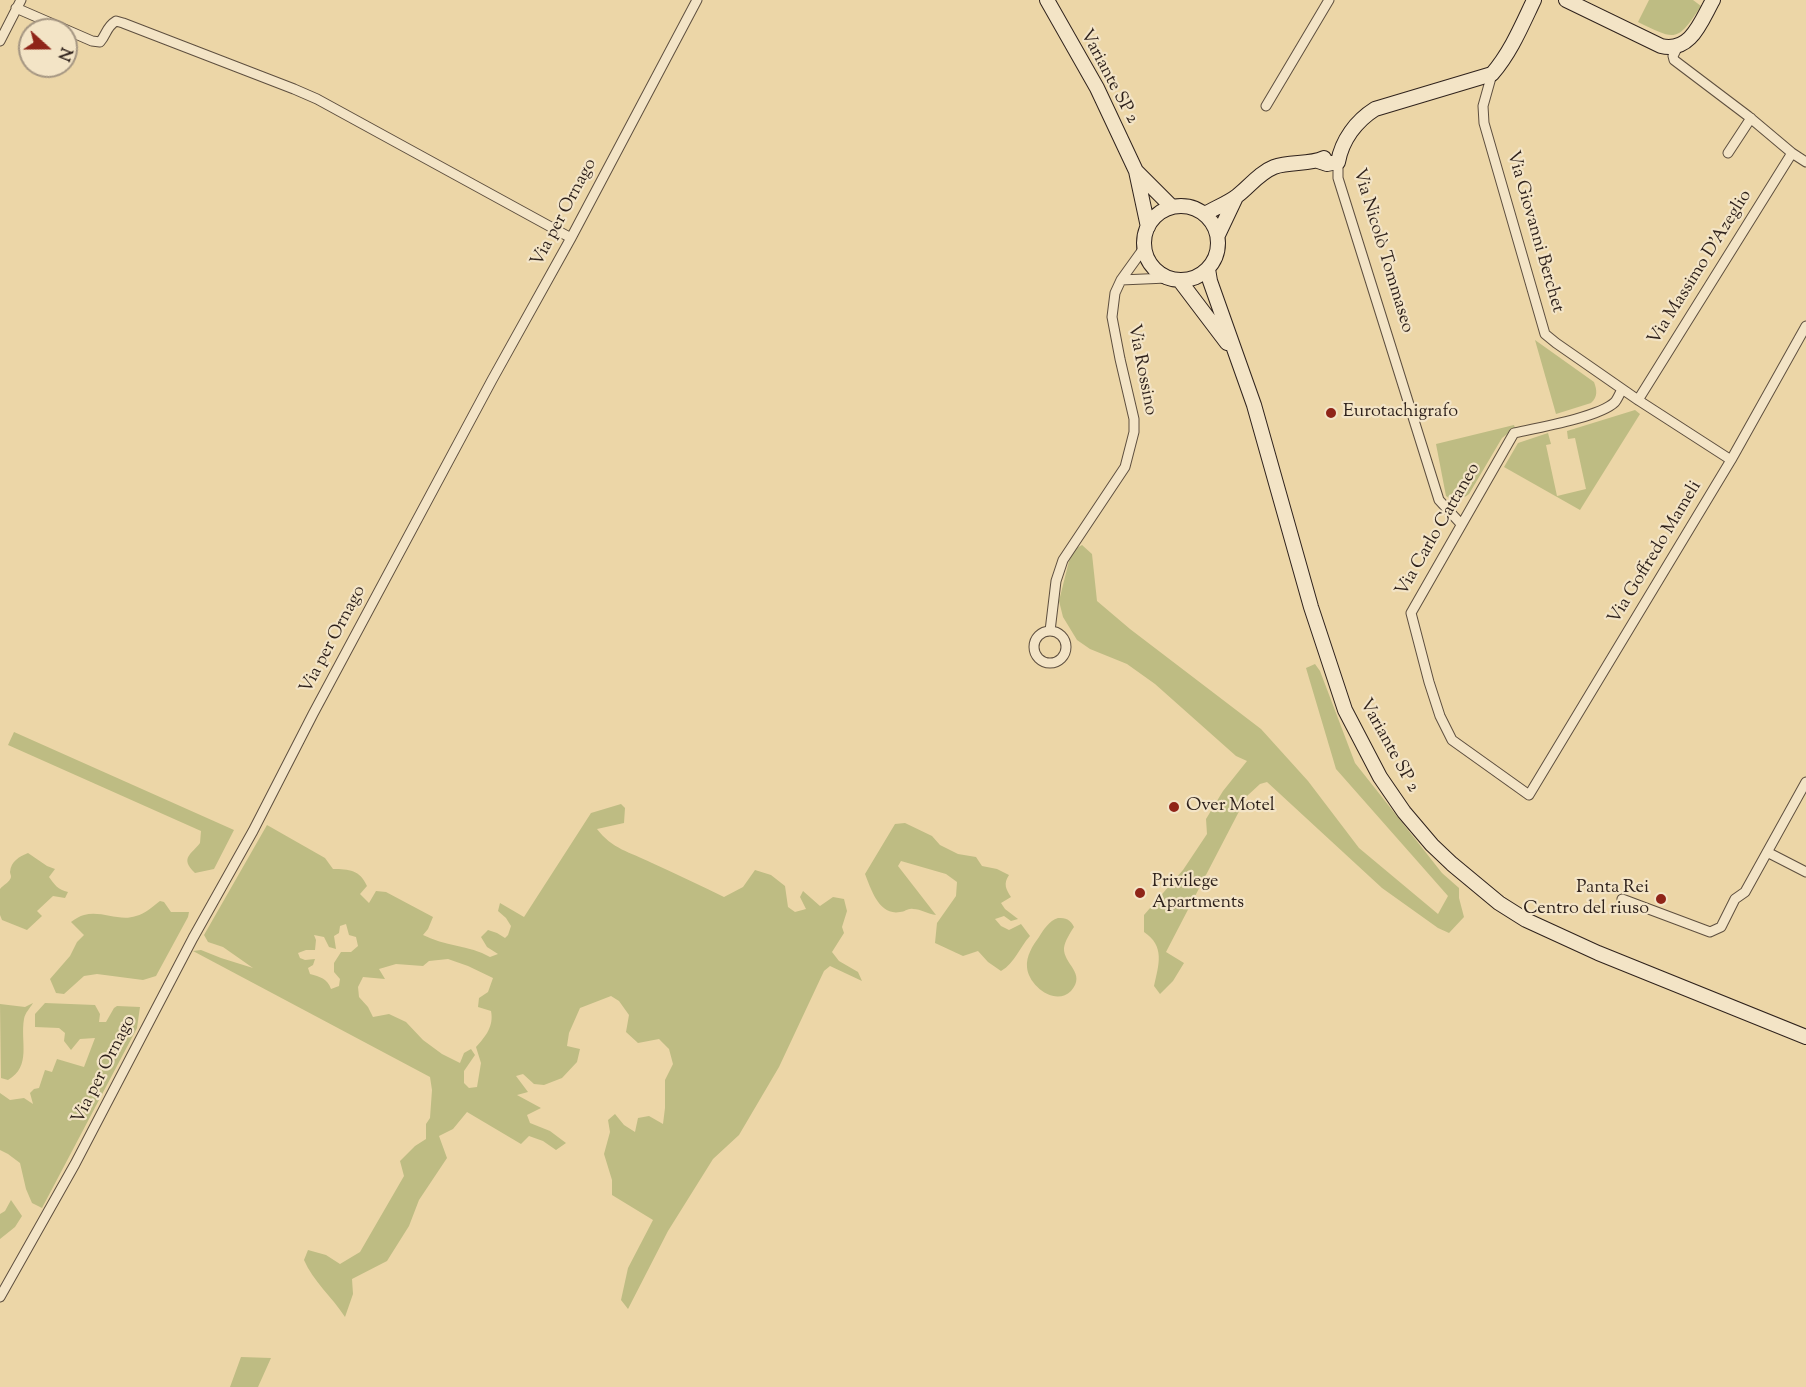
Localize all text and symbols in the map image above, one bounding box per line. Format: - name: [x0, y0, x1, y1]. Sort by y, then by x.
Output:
- north arrow: [18, 18, 78, 78]
- street label: Variante SP 2: [1074, 26, 1142, 128]
- text: N: [50, 44, 76, 64]
- street label: Via Giovanni Berchet: [1501, 149, 1567, 315]
- street label: Via per Ornago: [528, 155, 602, 271]
- street label: Via Nicolò Tommaseo: [1347, 166, 1417, 336]
- street label: Via Massimo D'Azeglio: [1645, 187, 1757, 349]
- street label: Via Rossino: [1122, 323, 1160, 417]
- place label: Eurotachigrafo: [1343, 402, 1458, 424]
- marker: Eurotachigrafo: [1324, 406, 1338, 420]
- street label: Via Carlo Cattaneo: [1392, 460, 1486, 600]
- street label: Via Goffredo Mameli: [1605, 478, 1707, 628]
- street label: Via per Ornago: [297, 582, 371, 698]
- street label: Variante SP 2: [1353, 695, 1423, 797]
- place label: Over Motel: [1186, 796, 1275, 818]
- marker: Over Motel: [1167, 800, 1181, 814]
- place label: Privilege Apartments: [1152, 872, 1244, 914]
- place label: Panta Rei Centro del riuso: [1523, 878, 1649, 920]
- marker: Privilege Apartments: [1133, 886, 1147, 900]
- marker: Panta Rei Centro del riuso: [1654, 892, 1668, 906]
- street label: Via per Ornago: [68, 1012, 142, 1128]

